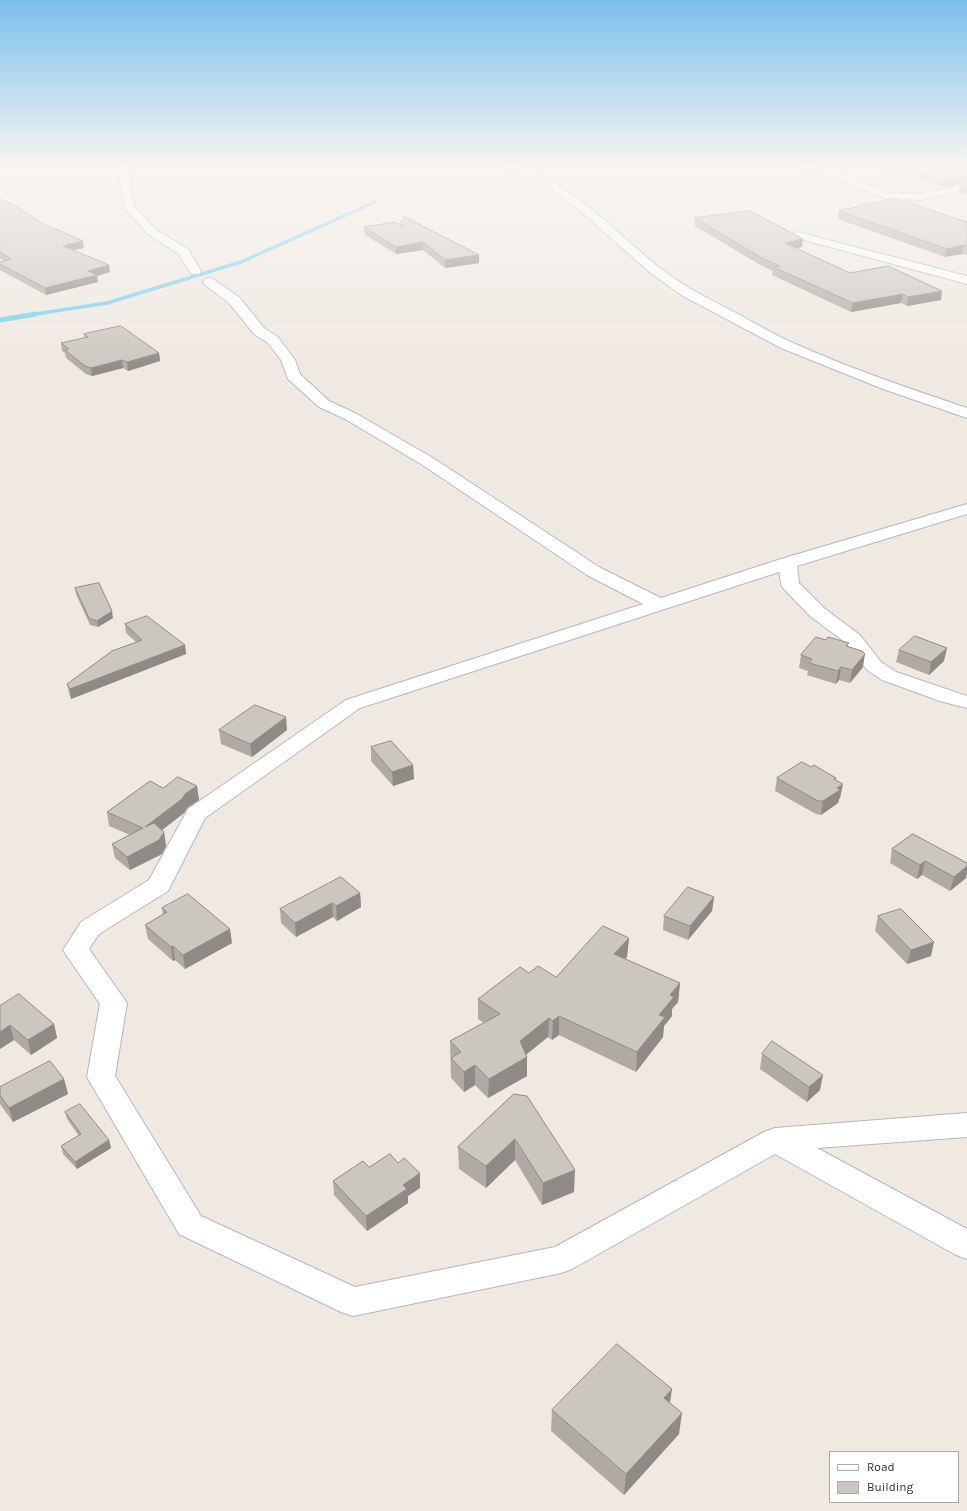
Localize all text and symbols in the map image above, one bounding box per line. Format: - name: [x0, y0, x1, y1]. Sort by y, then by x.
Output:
- legend: [829, 1451, 959, 1503]
- text: Road: [867, 1460, 895, 1474]
- text: Building: [867, 1480, 913, 1494]

